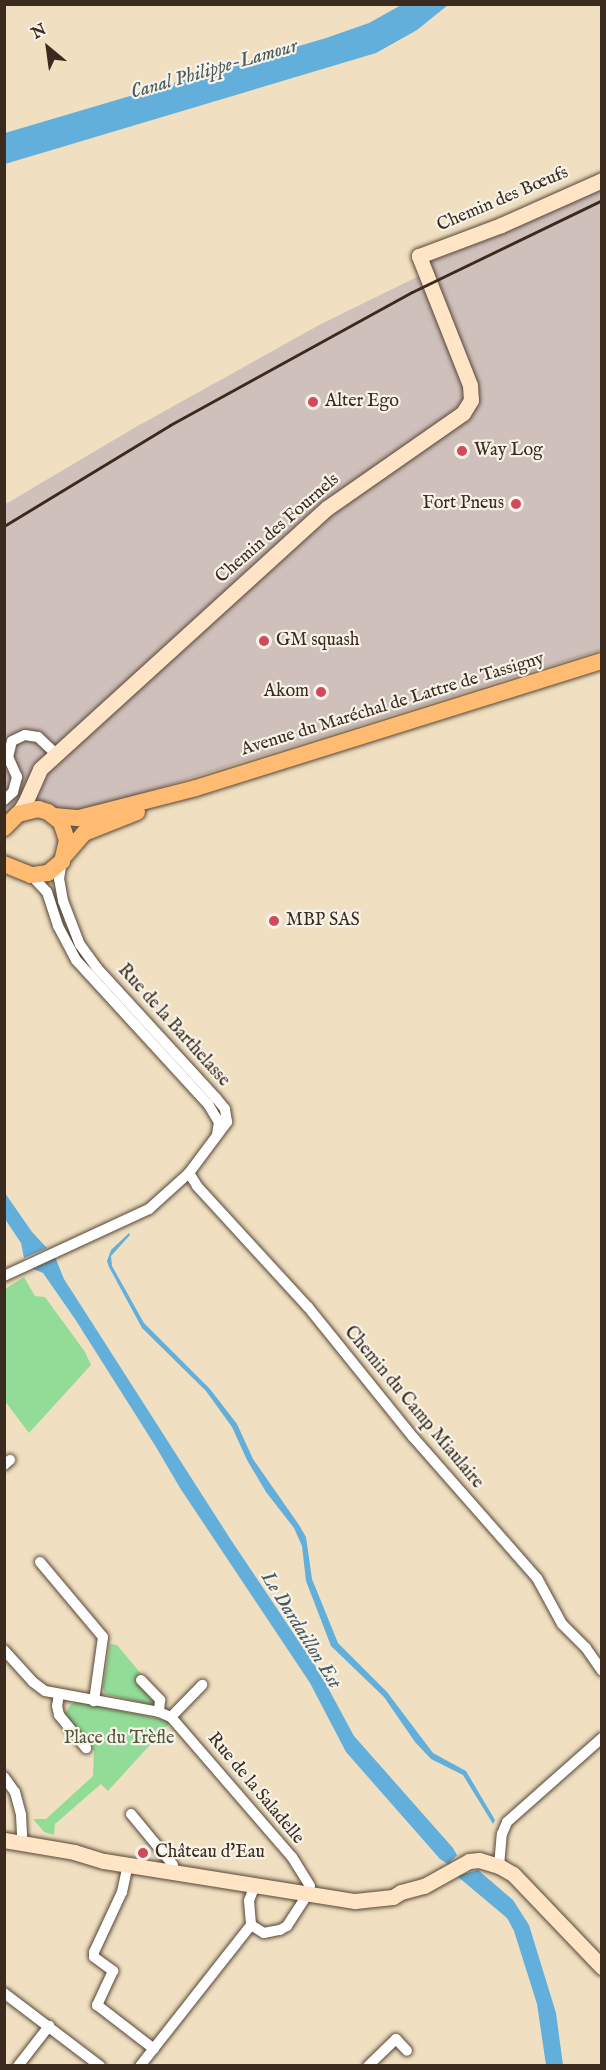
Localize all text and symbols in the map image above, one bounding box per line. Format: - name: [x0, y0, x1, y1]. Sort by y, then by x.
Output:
- north arrow: [18, 18, 78, 78]
- text: N: [28, 20, 50, 44]
- water label: Canal Philippe-Lamour: [128, 34, 300, 104]
- street label: Chemin des Bœufs: [434, 163, 572, 237]
- place label: Alter Ego: [325, 391, 399, 413]
- marker: Alter Ego: [306, 395, 320, 409]
- place label: Way Log: [474, 440, 543, 462]
- marker: Way Log: [455, 444, 469, 458]
- street label: Chemin des Fournels: [212, 469, 344, 589]
- place label: Fort Pneus: [422, 493, 504, 515]
- marker: Fort Pneus: [509, 497, 523, 511]
- place label: GM squash: [276, 630, 359, 652]
- marker: GM squash: [257, 634, 271, 648]
- street label: Avenue du Maréchal de Lattre de Tassigny: [239, 649, 547, 761]
- place label: Akom: [264, 681, 309, 703]
- marker: Akom: [314, 685, 328, 699]
- place label: MBP SAS: [286, 910, 360, 932]
- marker: MBP SAS: [267, 914, 281, 928]
- street label: Rue de la Barthelasse: [112, 960, 234, 1092]
- street label: Chemin du Camp Miaulaire: [339, 1322, 487, 1494]
- water label: Le Dardaillon Est: [255, 1567, 347, 1693]
- park label: Place du Trèfle: [64, 1728, 174, 1750]
- street label: Rue de la Saladelle: [202, 1729, 308, 1849]
- place label: Château d'Eau: [155, 1842, 265, 1864]
- marker: Château d'Eau: [136, 1846, 150, 1860]

